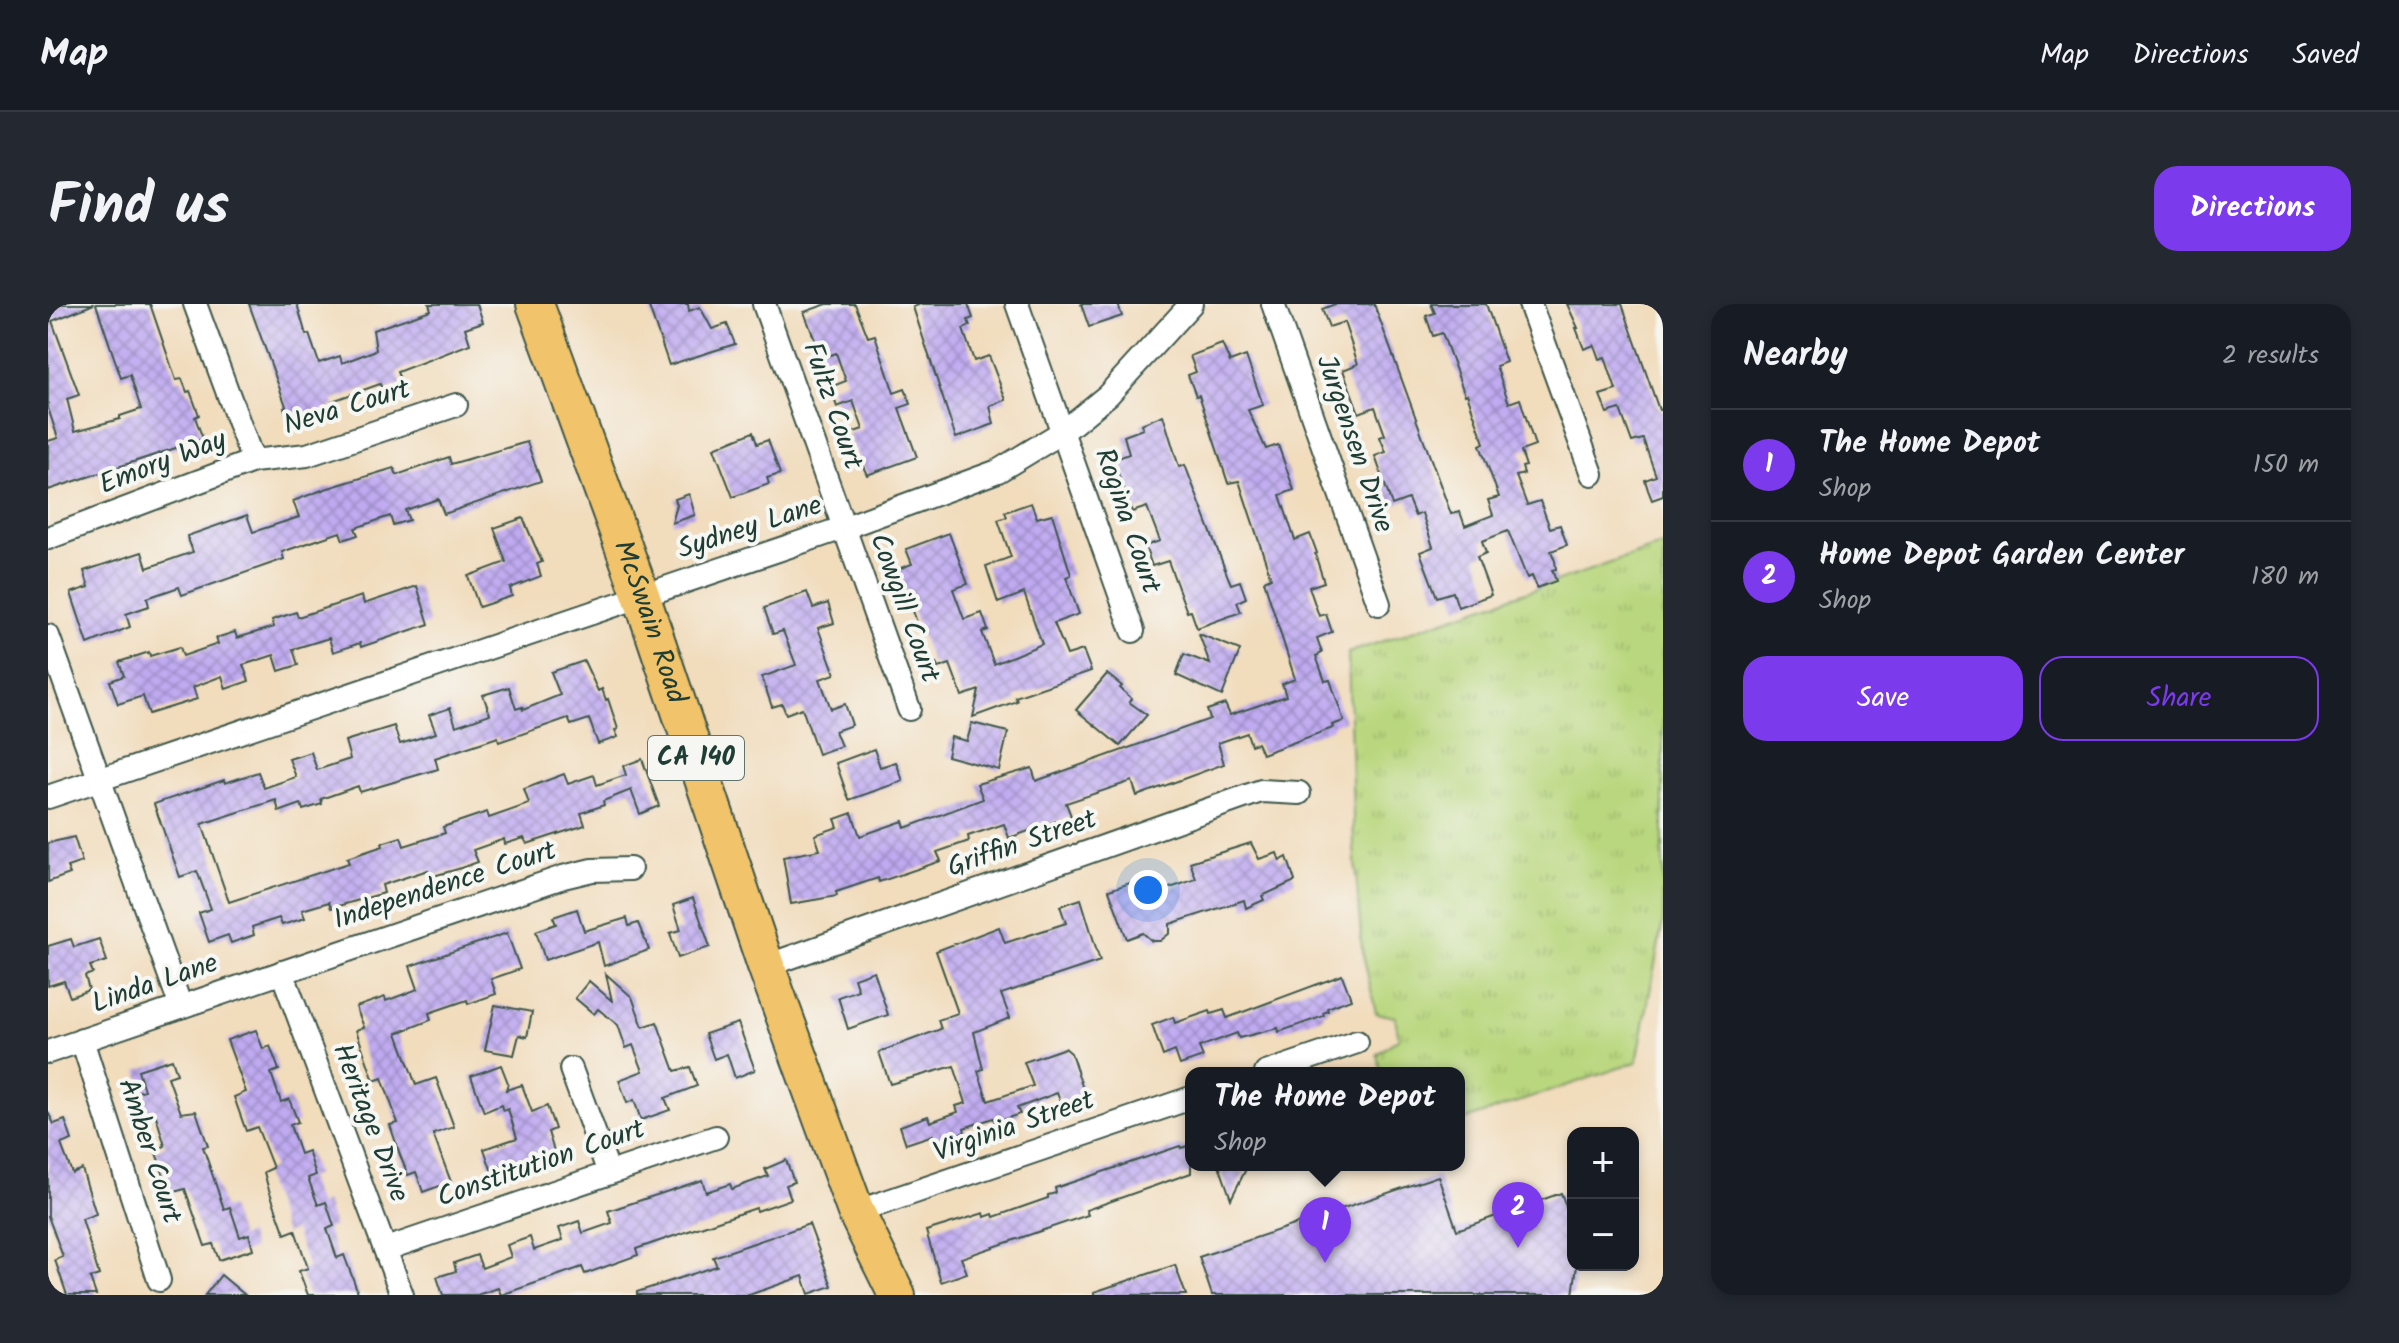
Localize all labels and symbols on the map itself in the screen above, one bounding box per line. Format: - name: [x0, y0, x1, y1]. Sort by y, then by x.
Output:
- street label: Fultz Court: [789, 336, 875, 477]
- street label: Jurgensen Drive: [1302, 349, 1406, 540]
- street label: Neva Court: [278, 367, 417, 449]
- street label: Emory Way: [93, 418, 234, 508]
- street label: Rogina Court: [1081, 442, 1173, 601]
- street label: Sydney Lane: [672, 483, 829, 573]
- street label: Cowgill Court: [856, 527, 952, 690]
- street label: McSwain Road: [600, 534, 699, 711]
- road number: CA 140: [648, 736, 744, 780]
- street label: Griffin Street: [941, 797, 1104, 891]
- street label: Independence Court: [328, 828, 563, 943]
- your location: [1128, 870, 1168, 910]
- street label: Linda Lane: [86, 941, 225, 1027]
- street label: Heritage Drive: [319, 1037, 421, 1209]
- street label: Amber Court: [104, 1073, 194, 1230]
- street label: Virginia Street: [927, 1078, 1102, 1176]
- street label: Constitution Court: [431, 1107, 652, 1221]
- pin: 2: [1492, 1182, 1544, 1248]
- pin: 1: [1299, 1197, 1351, 1263]

